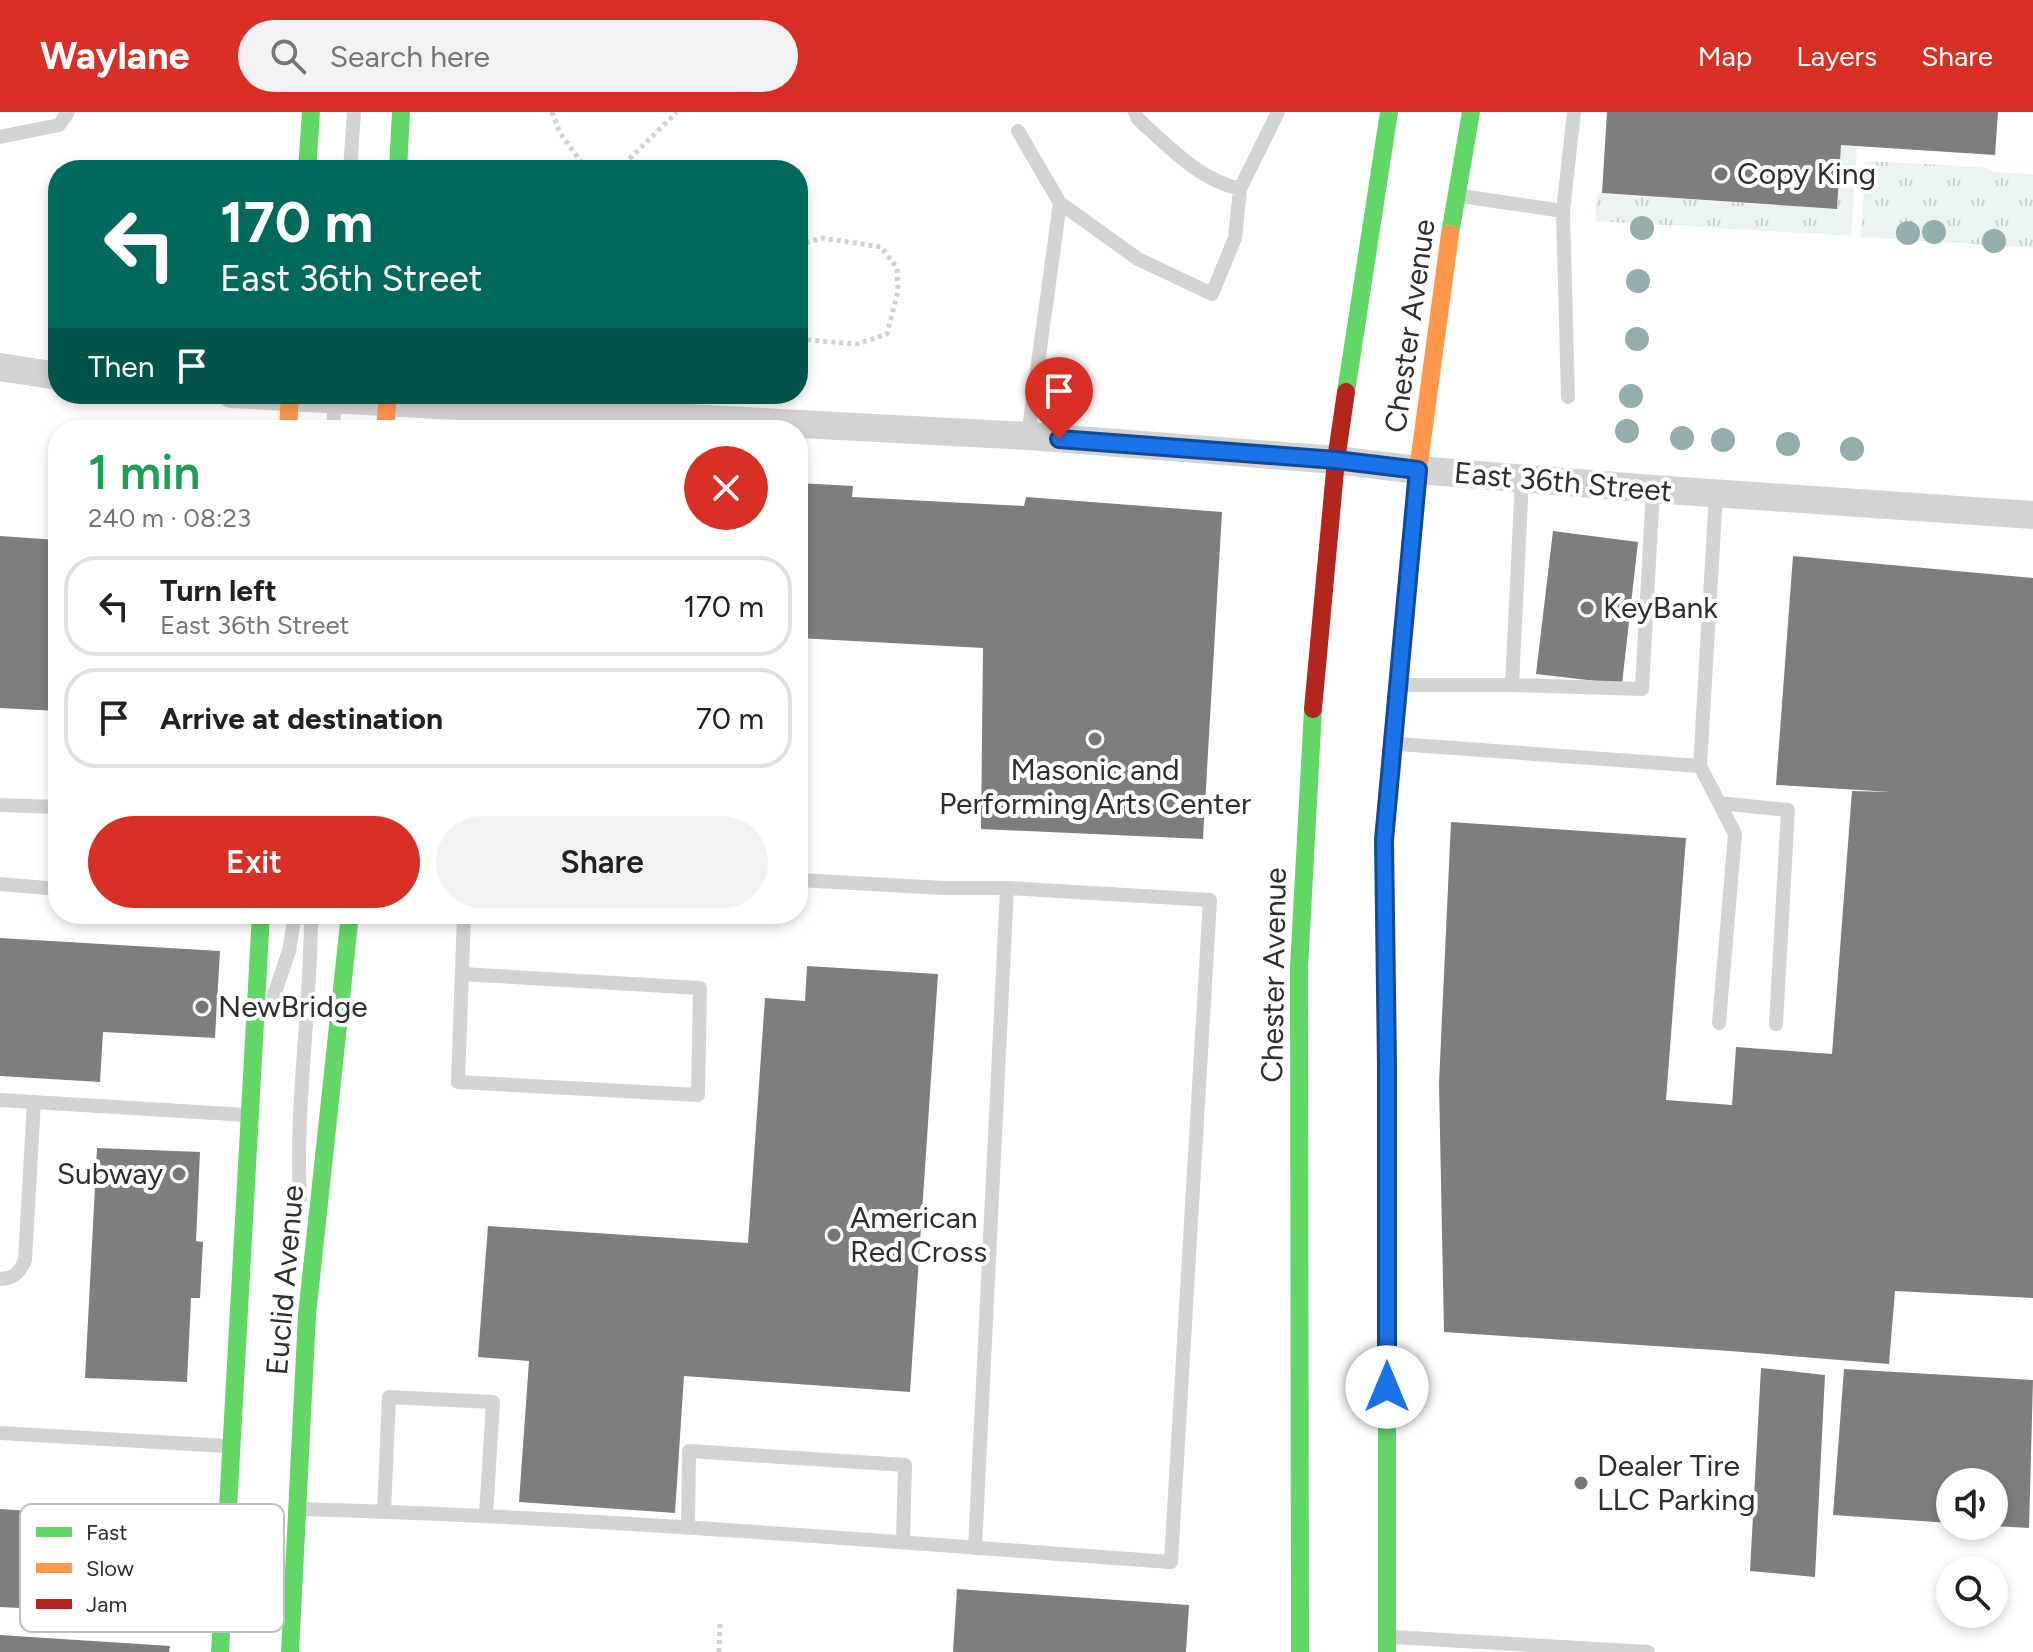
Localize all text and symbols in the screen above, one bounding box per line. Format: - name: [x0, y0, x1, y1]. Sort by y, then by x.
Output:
- search box: [238, 20, 798, 92]
- text: Waylane: [40, 33, 190, 79]
- icon: search: [266, 34, 310, 78]
- text: Search here: [330, 38, 490, 75]
- text: Map: [1698, 39, 1752, 73]
- text: Layers: [1796, 39, 1877, 73]
- text: Share: [1921, 39, 1993, 73]
- place label: Copy King: [1737, 155, 1876, 192]
- marker: Copy King: [1712, 165, 1730, 183]
- text: 170 m: [220, 189, 373, 256]
- icon: left: [88, 192, 192, 296]
- street label: Chester Avenue: [1376, 217, 1443, 435]
- text: East 36th Street: [220, 257, 482, 300]
- icon: arrive: [170, 344, 214, 388]
- text: Then: [88, 348, 154, 385]
- pin: [1025, 357, 1093, 439]
- icon: arrive: [1037, 369, 1081, 413]
- text: 1 min: [88, 443, 200, 501]
- button: close: [684, 446, 768, 530]
- street label: East 36th Street: [1453, 454, 1674, 509]
- text: 240 m · 08:23: [88, 502, 251, 534]
- text: Turn left: [160, 572, 277, 609]
- icon: left: [92, 584, 136, 628]
- text: 170 m: [683, 588, 764, 625]
- place label: KeyBank: [1603, 589, 1718, 626]
- marker: KeyBank: [1578, 599, 1596, 617]
- text: East 36th Street: [160, 609, 349, 641]
- icon: arrive: [92, 696, 136, 740]
- text: Arrive at destination: [160, 700, 443, 737]
- text: 70 m: [696, 700, 764, 737]
- marker: Masonic and Performing Arts Center: [1086, 730, 1104, 748]
- place label: Masonic and Performing Arts Center: [939, 751, 1251, 822]
- button: Exit: [88, 816, 420, 908]
- button: Share: [436, 816, 768, 908]
- street label: Chester Avenue: [1253, 867, 1294, 1083]
- place label: NewBridge: [218, 988, 368, 1025]
- marker: NewBridge: [193, 998, 211, 1016]
- place label: Subway: [57, 1155, 163, 1192]
- marker: Subway: [170, 1165, 188, 1183]
- street label: Euclid Avenue: [258, 1183, 311, 1377]
- place label: American Red Cross: [850, 1199, 987, 1270]
- marker: American Red Cross: [825, 1226, 843, 1244]
- position arrow: [1345, 1345, 1429, 1429]
- place label: Dealer Tire LLC Parking: [1597, 1447, 1756, 1518]
- map controls: [1936, 1468, 2008, 1628]
- button: sound: [1936, 1468, 2008, 1540]
- marker: Dealer Tire LLC Parking: [1572, 1474, 1590, 1492]
- legend: [20, 1504, 284, 1632]
- text: Fast: [86, 1519, 128, 1546]
- text: Slow: [86, 1555, 135, 1582]
- button: search: [1936, 1556, 2008, 1628]
- text: Jam: [86, 1591, 127, 1618]

